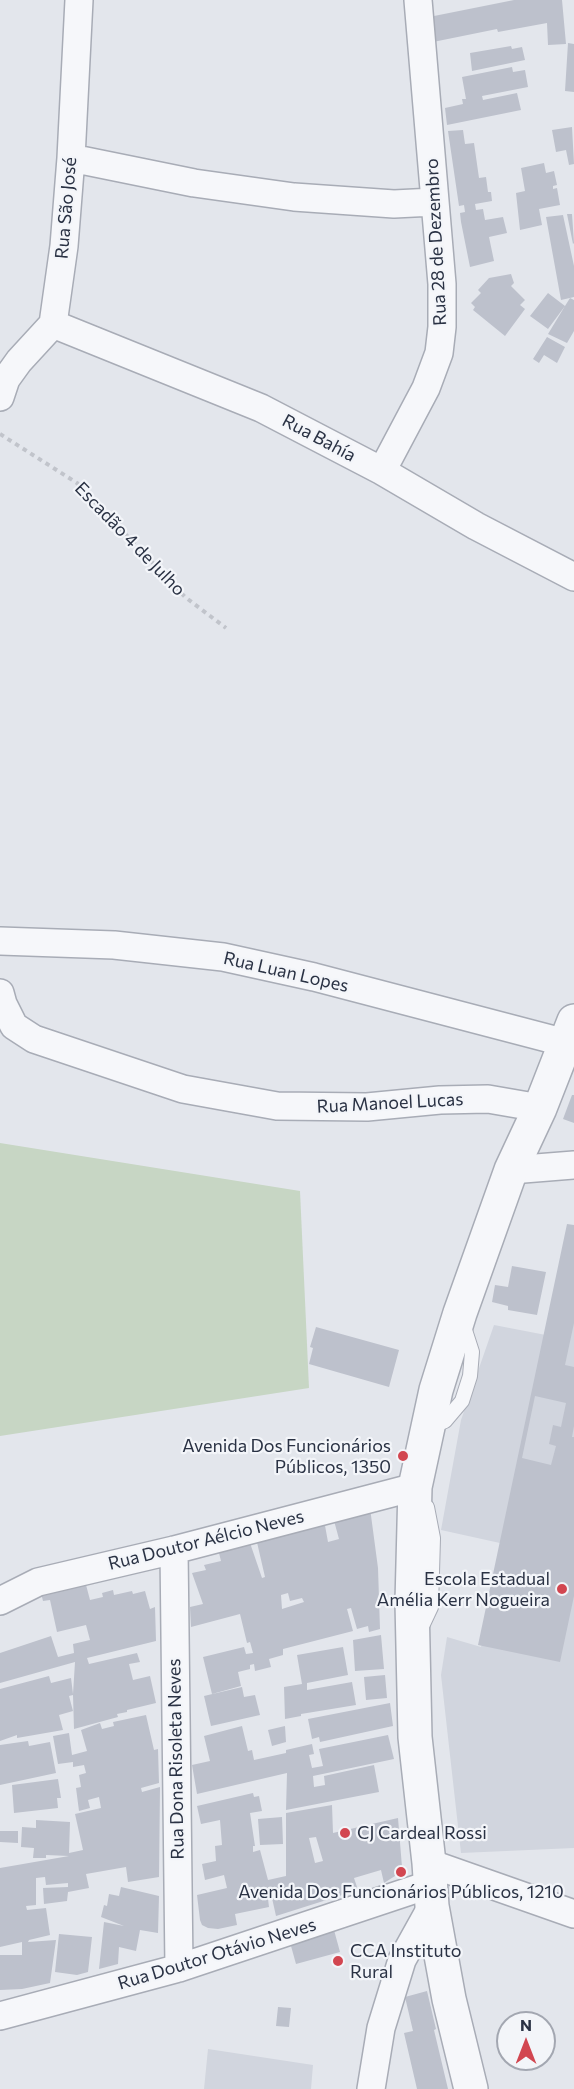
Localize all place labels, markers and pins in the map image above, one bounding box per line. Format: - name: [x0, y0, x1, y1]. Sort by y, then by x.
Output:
- place label: Avenida Dos Funcionários Públicos, 1350: [182, 1435, 391, 1478]
- marker: Avenida Dos Funcionários Públicos, 1350: [396, 1449, 410, 1463]
- place label: Escola Estadual Amélia Kerr Nogueira: [377, 1568, 550, 1610]
- marker: Escola Estadual Amélia Kerr Nogueira: [555, 1582, 569, 1596]
- place label: CJ Cardeal Rossi: [357, 1822, 487, 1844]
- marker: CJ Cardeal Rossi: [338, 1826, 352, 1840]
- marker: Avenida Dos Funcionários Públicos, 1210: [394, 1865, 408, 1879]
- place label: Avenida Dos Funcionários Públicos, 1210: [238, 1881, 564, 1903]
- place label: CCA Instituto Rural: [350, 1940, 461, 1982]
- marker: CCA Instituto Rural: [331, 1954, 345, 1968]

